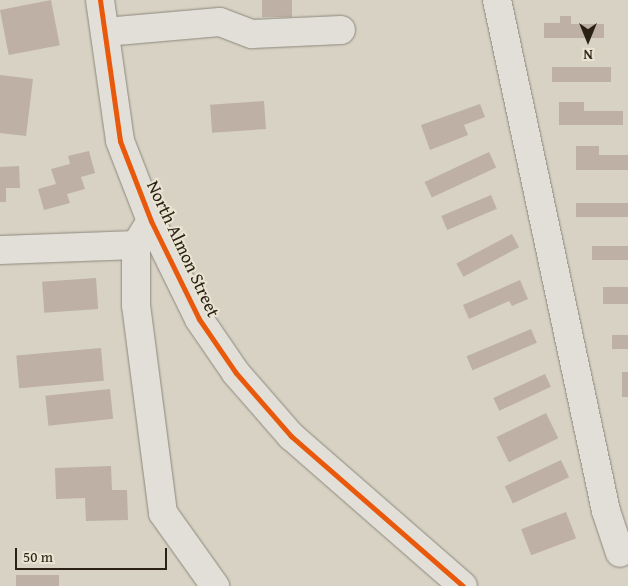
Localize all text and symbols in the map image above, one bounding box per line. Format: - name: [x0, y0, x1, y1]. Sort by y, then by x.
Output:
- north arrow: [563, 15, 613, 65]
- text: N: [583, 45, 593, 65]
- street label: North Almon Street: [142, 177, 224, 321]
- scale bar: [18, 538, 170, 570]
- text: 50 m: [23, 546, 53, 567]

